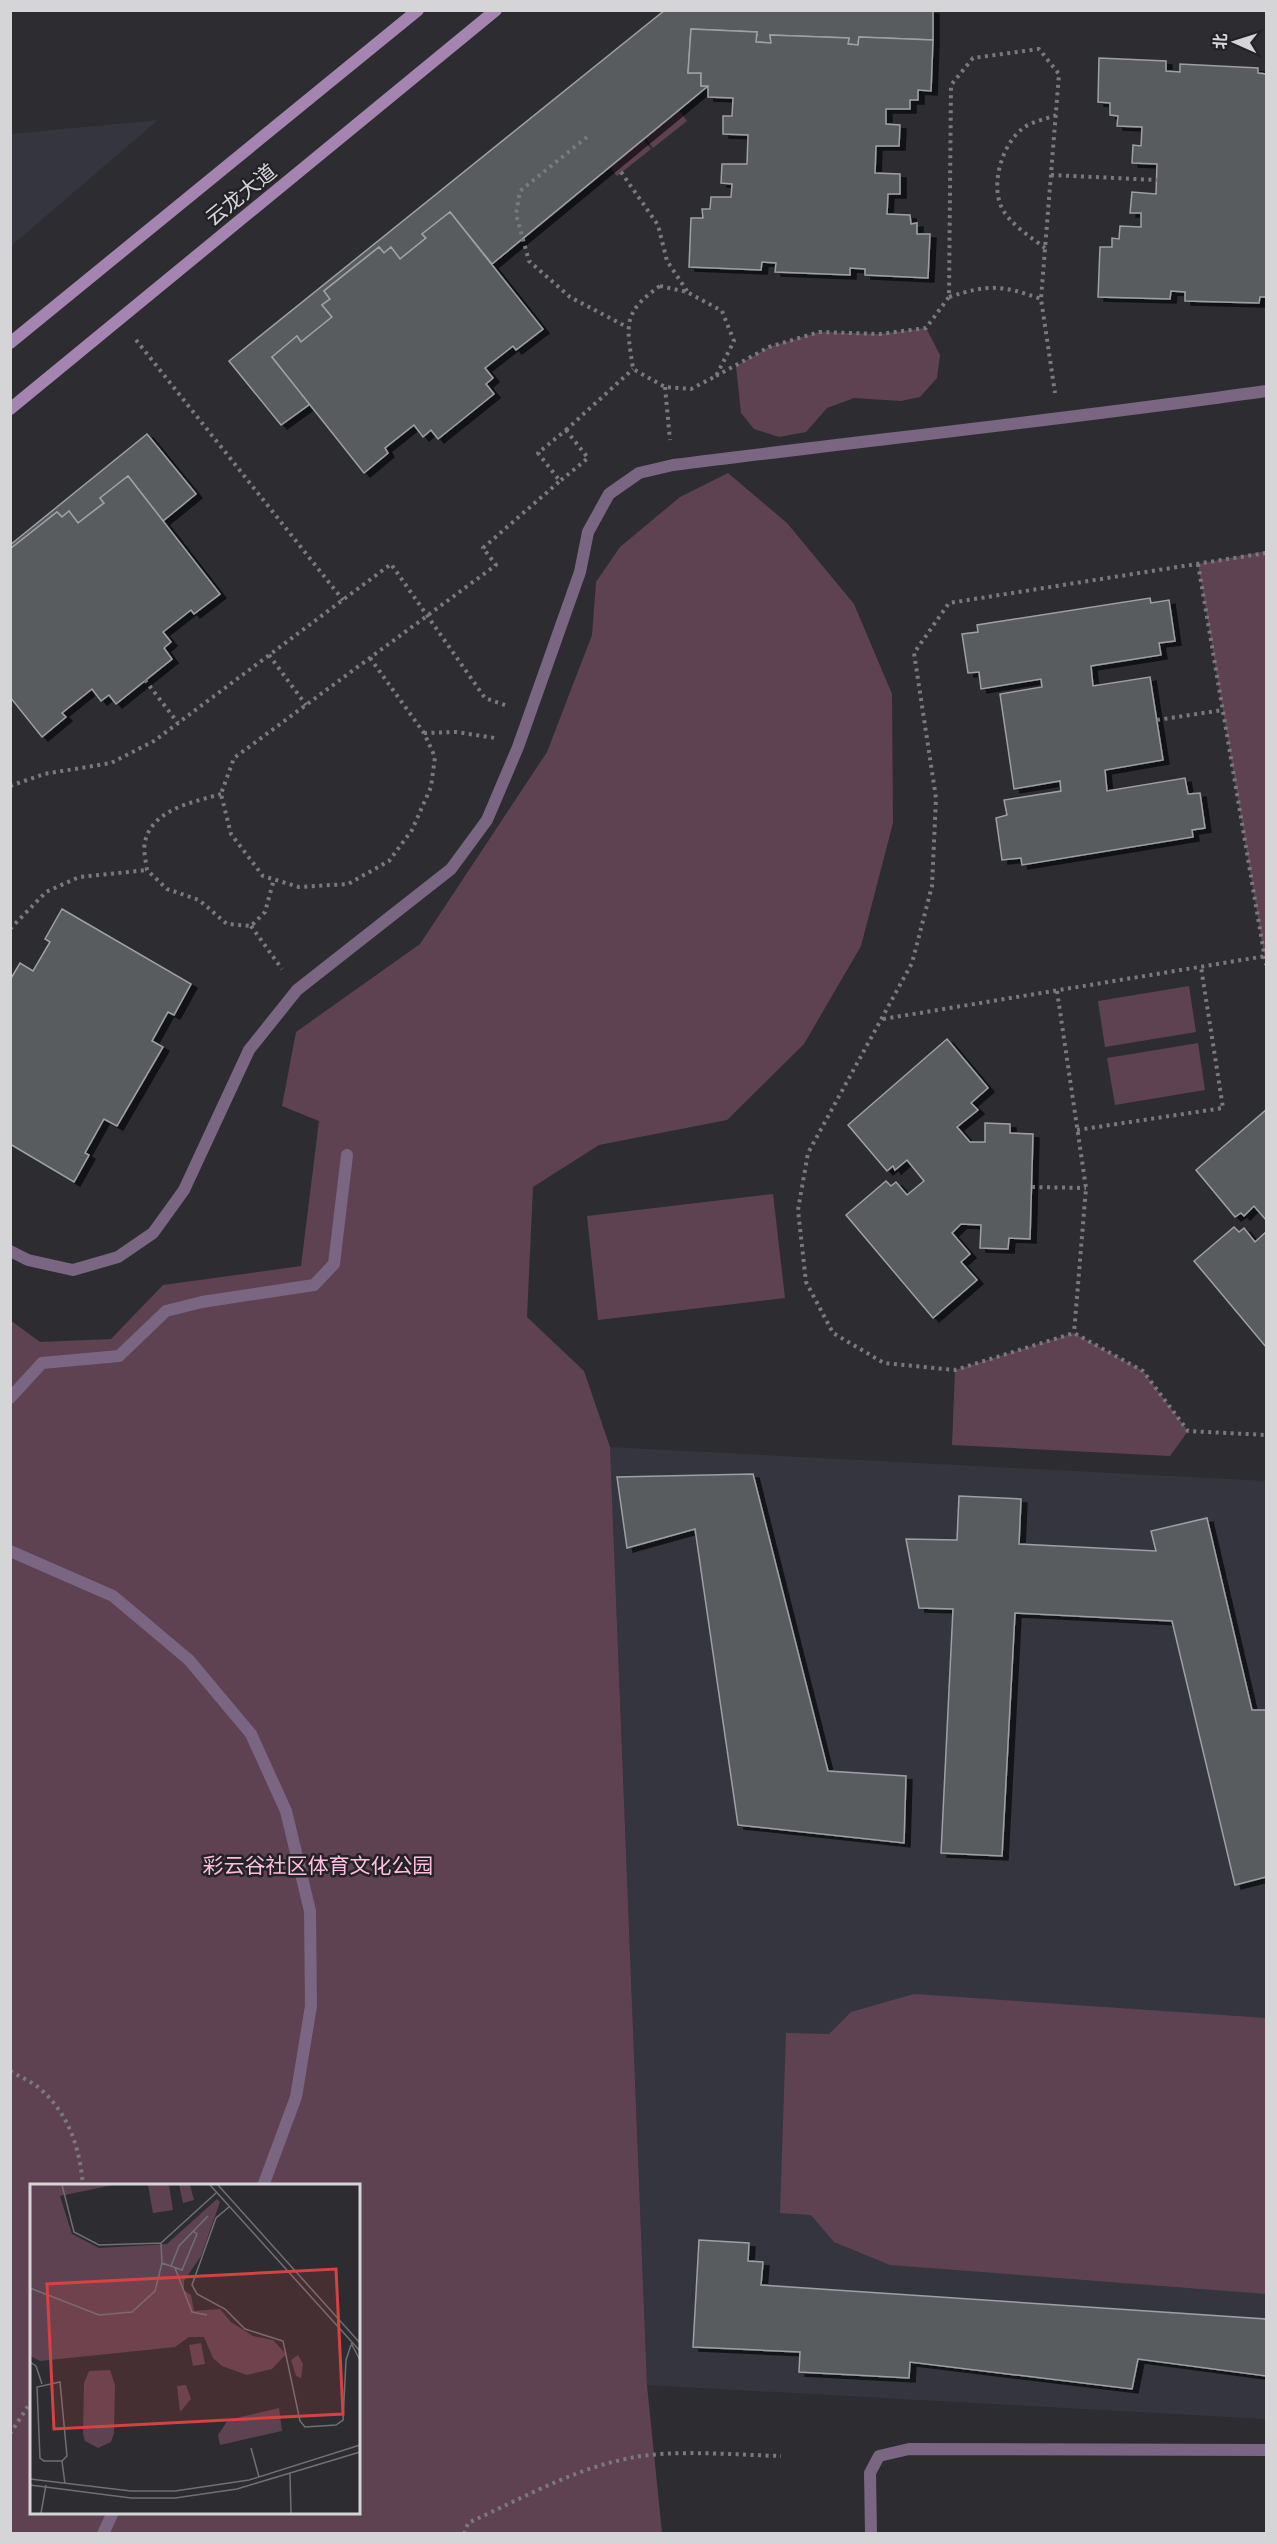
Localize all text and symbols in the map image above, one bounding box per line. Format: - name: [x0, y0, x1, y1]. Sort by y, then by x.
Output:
- north arrow: [1205, 12, 1265, 72]
- text: 北: [1212, 33, 1229, 50]
- street label: 云龙大道: [201, 160, 281, 230]
- park label: 彩云谷社区体育文化公园: [203, 1855, 434, 1877]
- inset map: [30, 2184, 360, 2514]

